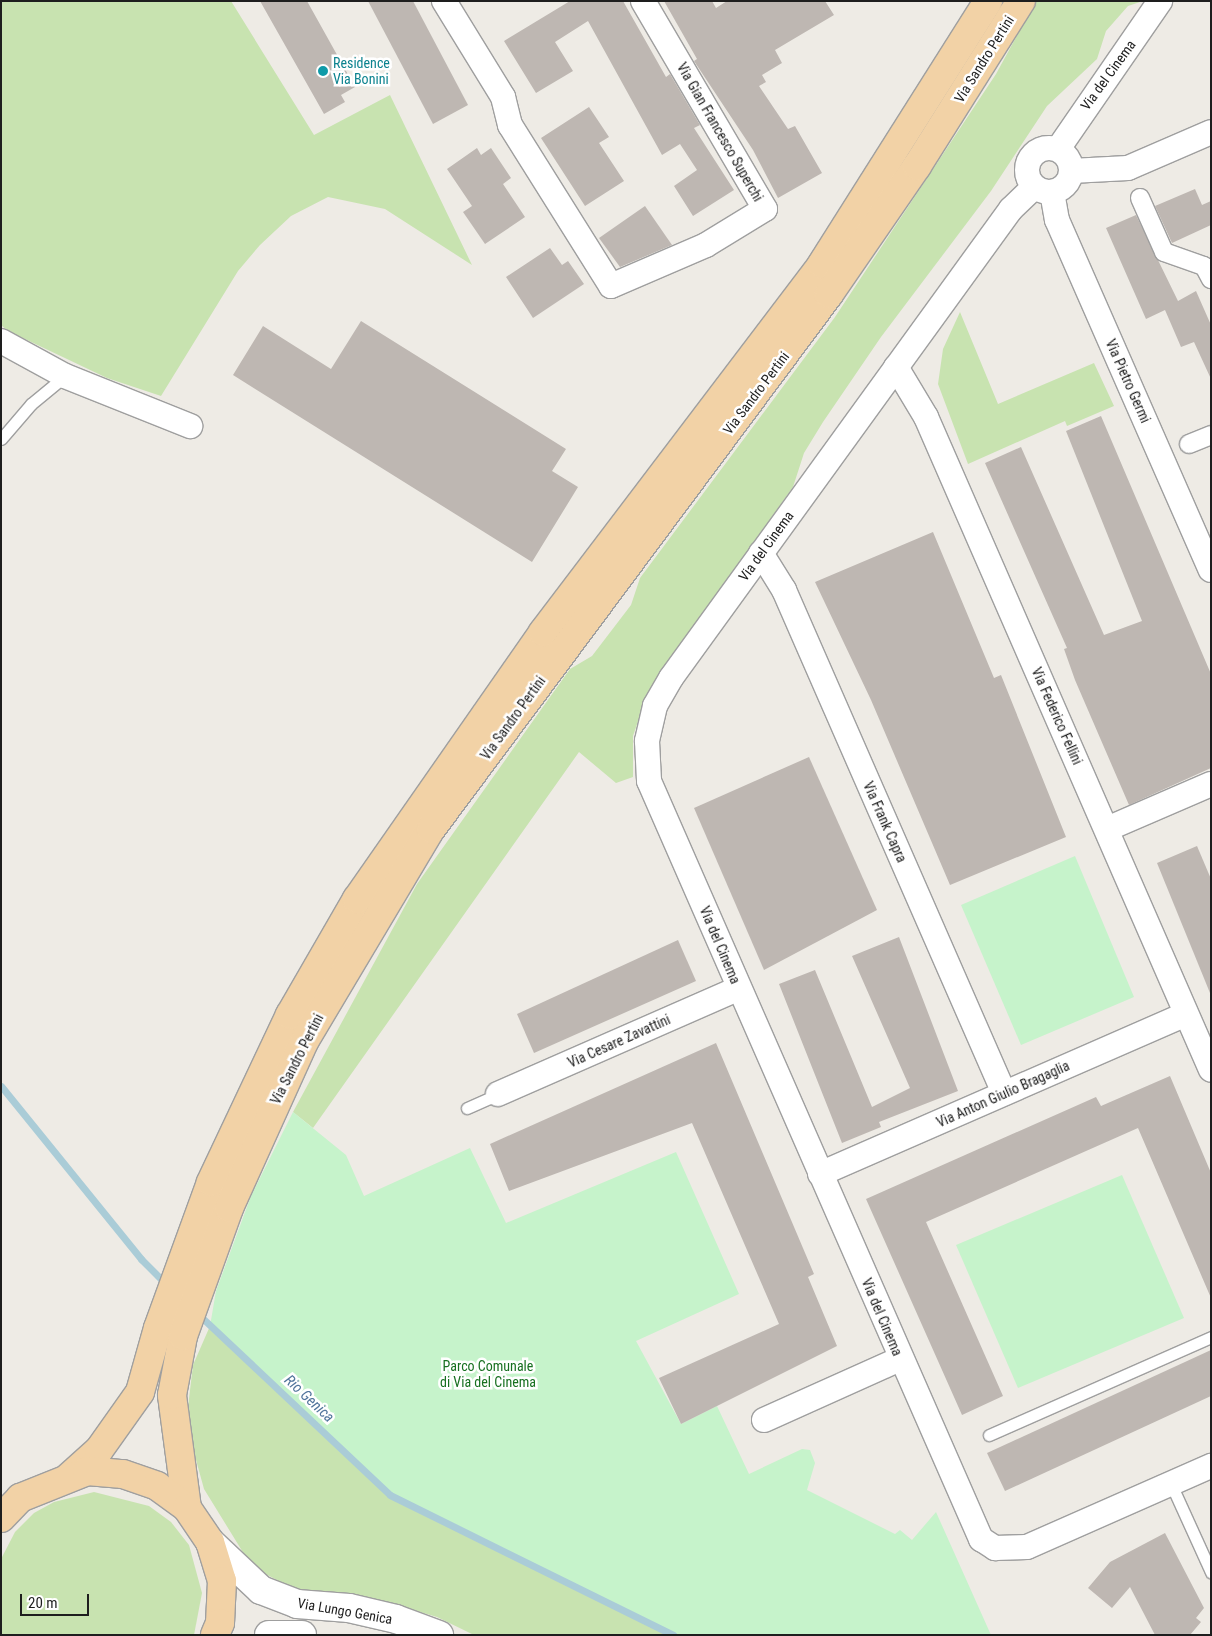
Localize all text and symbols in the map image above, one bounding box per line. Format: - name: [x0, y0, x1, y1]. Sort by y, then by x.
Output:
- street label: Via Sandro Pertini: [951, 12, 1017, 106]
- street label: Via del Cinema: [1077, 37, 1139, 113]
- place label: Residence Via Bonini: [333, 55, 390, 88]
- street label: Via Gian Francesco Superchi: [673, 60, 767, 204]
- marker: Residence Via Bonini: [317, 65, 329, 77]
- street label: Via Pietro Germi: [1102, 337, 1154, 425]
- street label: Via Sandro Pertini: [719, 348, 793, 438]
- street label: Via del Cinema: [735, 508, 797, 584]
- street label: Via Federico Fellini: [1028, 665, 1086, 767]
- street label: Via Sandro Pertini: [477, 673, 549, 763]
- street label: Via Frank Capra: [860, 779, 910, 865]
- street label: Via del Cinema: [696, 904, 744, 986]
- street label: Via Sandro Pertini: [267, 1011, 327, 1107]
- street label: Via Cesare Zavattini: [565, 1011, 673, 1071]
- street label: Via Anton Giulio Bragaglia: [934, 1057, 1072, 1131]
- street label: Via del Cinema: [858, 1276, 906, 1358]
- park label: Parco Comunale di Via del Cinema: [440, 1358, 536, 1390]
- water label: Rio Genica: [280, 1372, 338, 1426]
- scale bar: [22, 1584, 91, 1616]
- text: 20 m: [28, 1594, 58, 1612]
- street label: Via Lungo Genica: [296, 1594, 394, 1628]

